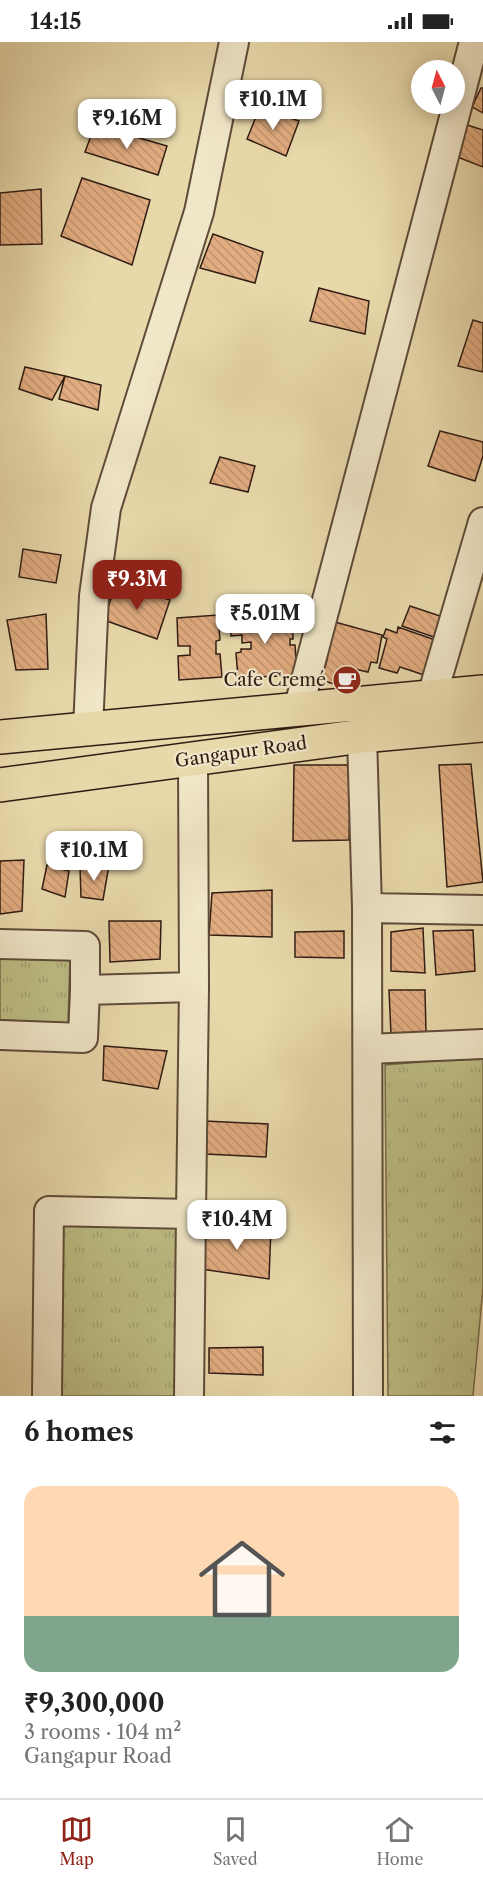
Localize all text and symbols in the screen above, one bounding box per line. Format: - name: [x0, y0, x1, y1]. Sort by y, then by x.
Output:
- text: 14:15: [30, 8, 82, 35]
- north arrow: [411, 60, 465, 114]
- map controls: [411, 60, 465, 114]
- pin: ₹10.1M: [224, 80, 322, 131]
- text: ₹10.1M: [239, 87, 307, 111]
- pin: ₹9.16M: [78, 99, 176, 150]
- text: ₹9.16M: [92, 106, 162, 130]
- pin: ₹9.3M: [95, 560, 179, 611]
- text: ₹9.3M: [107, 567, 167, 591]
- pin: ₹5.01M: [216, 594, 314, 645]
- text: ₹5.01M: [230, 601, 300, 625]
- cafe icon: Cafe Cremé: [331, 664, 363, 696]
- place label: Cafe Cremé: [223, 669, 326, 691]
- street label: Gangapur Road: [174, 732, 308, 772]
- pin: ₹10.1M: [45, 831, 143, 882]
- text: ₹10.1M: [60, 838, 128, 862]
- pin: ₹10.4M: [188, 1200, 286, 1251]
- text: ₹10.4M: [201, 1207, 273, 1231]
- text: 6 homes: [24, 1416, 134, 1448]
- icon: filters: [426, 1416, 459, 1449]
- icon: home: [188, 1525, 296, 1633]
- text: ₹9,300,000: [24, 1687, 164, 1719]
- text: 3 rooms · 104 m²: [24, 1720, 181, 1744]
- text: Gangapur Road: [24, 1744, 172, 1768]
- tab: Map: [60, 1813, 94, 1869]
- tab: Saved: [213, 1813, 257, 1869]
- tab: Home: [376, 1813, 423, 1869]

